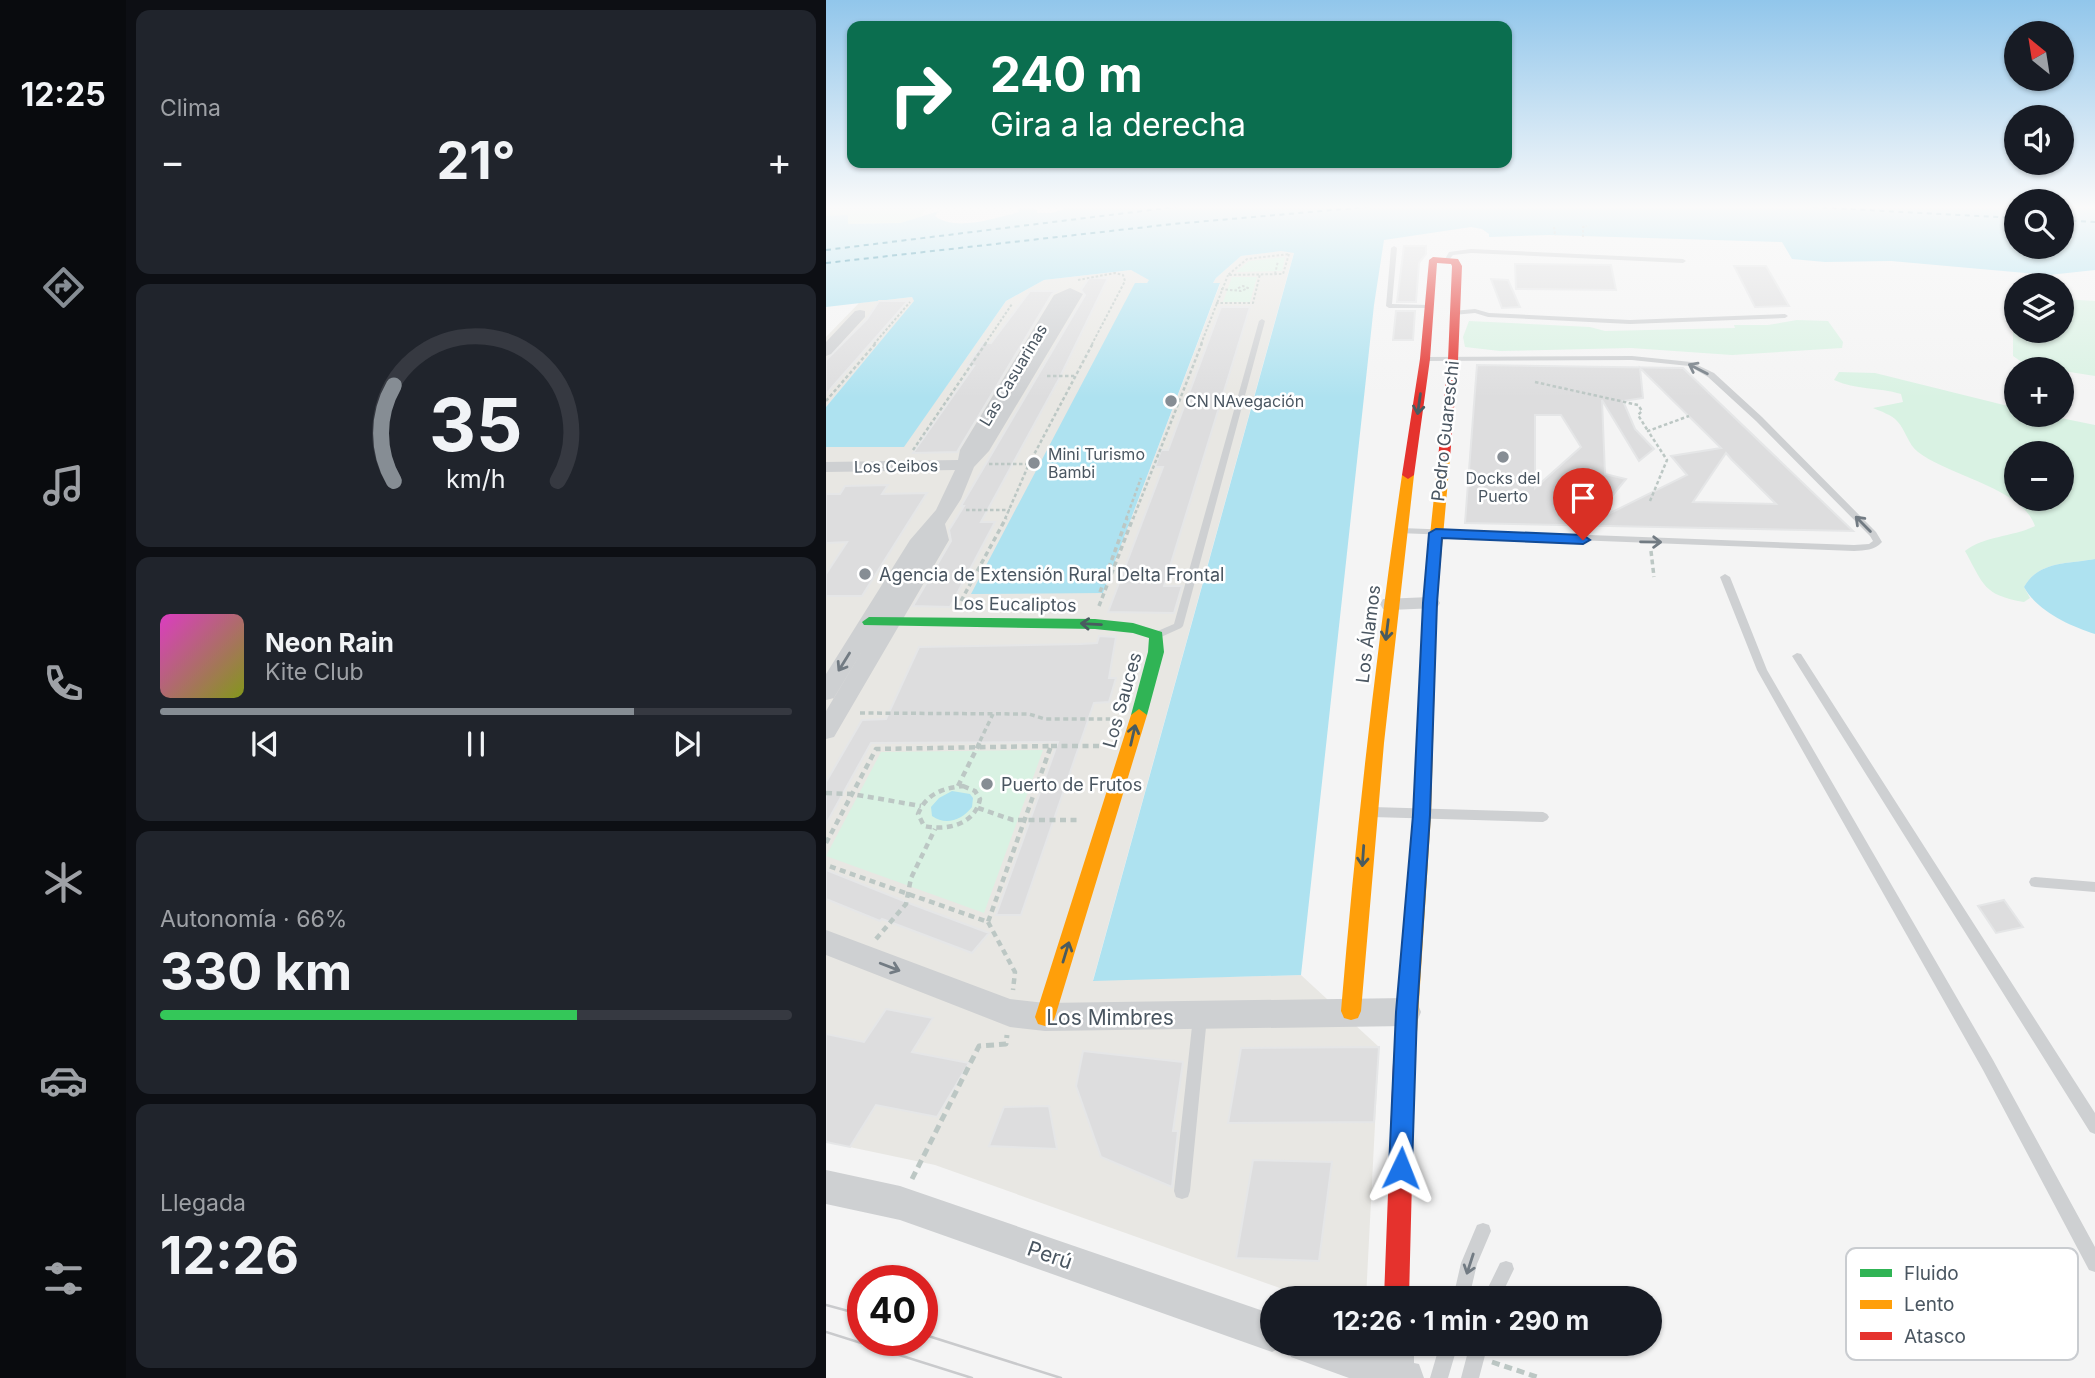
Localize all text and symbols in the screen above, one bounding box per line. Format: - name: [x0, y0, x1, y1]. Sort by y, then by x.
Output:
- north arrow: [2004, 21, 2074, 91]
- map controls: [2004, 21, 2074, 511]
- text: 240 m: [990, 45, 1143, 104]
- icon: right: [875, 49, 966, 140]
- text: 12:25: [20, 75, 106, 114]
- text: Clima: [160, 94, 221, 122]
- text: Gira a la derecha: [990, 105, 1246, 144]
- button: sound: [2004, 105, 2074, 175]
- text: 21°: [436, 129, 516, 192]
- text: −: [160, 138, 185, 184]
- text: +: [767, 138, 792, 184]
- button: search: [2004, 189, 2074, 259]
- icon: directions: [39, 263, 88, 312]
- button: layers: [2004, 273, 2074, 343]
- street label: Las Casuarinas: [975, 320, 1051, 430]
- button: +: [2004, 357, 2074, 427]
- street label: Pedro Guareschi: [1427, 360, 1463, 502]
- one-way arrow: [1688, 361, 1709, 375]
- text: 35: [429, 381, 523, 470]
- place label: CN NAvegación: [1185, 391, 1304, 411]
- one-way arrow: [1412, 392, 1425, 415]
- marker: CN NAvegación: [1163, 393, 1179, 409]
- button: −: [2004, 441, 2074, 511]
- place label: Mini Turismo Bambi: [1048, 444, 1145, 482]
- marker: Docks del Puerto: [1495, 449, 1511, 465]
- street label: Los Ceibos: [854, 455, 938, 477]
- marker: Mini Turismo Bambi: [1026, 455, 1042, 471]
- icon: music: [39, 461, 88, 510]
- text: km/h: [446, 464, 506, 494]
- place label: Docks del Puerto: [1465, 468, 1541, 506]
- pin: [1553, 468, 1613, 540]
- icon: arrive: [1564, 479, 1602, 517]
- one-way arrow: [1855, 515, 1872, 532]
- one-way arrow: [1639, 535, 1662, 549]
- place label: Agencia de Extensión Rural Delta Frontal: [879, 564, 1224, 585]
- marker: Agencia de Extensión Rural Delta Frontal: [857, 566, 873, 582]
- street label: Los Álamos: [1351, 584, 1384, 684]
- street label: Los Eucaliptos: [953, 592, 1077, 616]
- one-way arrow: [1080, 618, 1103, 631]
- one-way arrow: [1381, 618, 1394, 640]
- text: Neon Rain: [265, 627, 394, 658]
- street label: Los Sauces: [1098, 650, 1146, 750]
- one-way arrow: [837, 652, 851, 672]
- text: Kite Club: [265, 658, 364, 686]
- icon: phone: [39, 659, 88, 708]
- one-way arrow: [1126, 724, 1140, 747]
- icon: previous: [246, 725, 284, 763]
- icon: pause: [457, 725, 495, 763]
- icon: next: [668, 725, 706, 763]
- place label: Puerto de Frutos: [1001, 774, 1142, 795]
- marker: Puerto de Frutos: [979, 776, 995, 792]
- one-way arrow: [1356, 844, 1369, 867]
- icon: climate: [39, 858, 88, 907]
- text: Autonomía · 66%: [160, 905, 347, 933]
- text: 330 km: [160, 940, 352, 1003]
- one-way arrow: [1060, 942, 1073, 964]
- one-way arrow: [878, 962, 900, 974]
- street label: Los Mimbres: [1046, 1005, 1174, 1030]
- icon: car: [39, 1056, 88, 1105]
- position arrow: [1364, 1131, 1438, 1205]
- text: Llegada: [160, 1189, 246, 1217]
- text: 12:26: [160, 1224, 299, 1287]
- street label: Perú: [1024, 1236, 1076, 1274]
- legend: [1846, 1248, 2078, 1360]
- one-way arrow: [1463, 1252, 1475, 1274]
- icon: filters: [39, 1254, 88, 1303]
- text: Fluido: [1904, 1262, 1959, 1285]
- speed limit sign: 40: [847, 1265, 938, 1356]
- text: Lento: [1904, 1293, 1954, 1316]
- text: 12:26 · 1 min · 290 m: [1333, 1305, 1589, 1336]
- text: Atasco: [1904, 1325, 1966, 1348]

